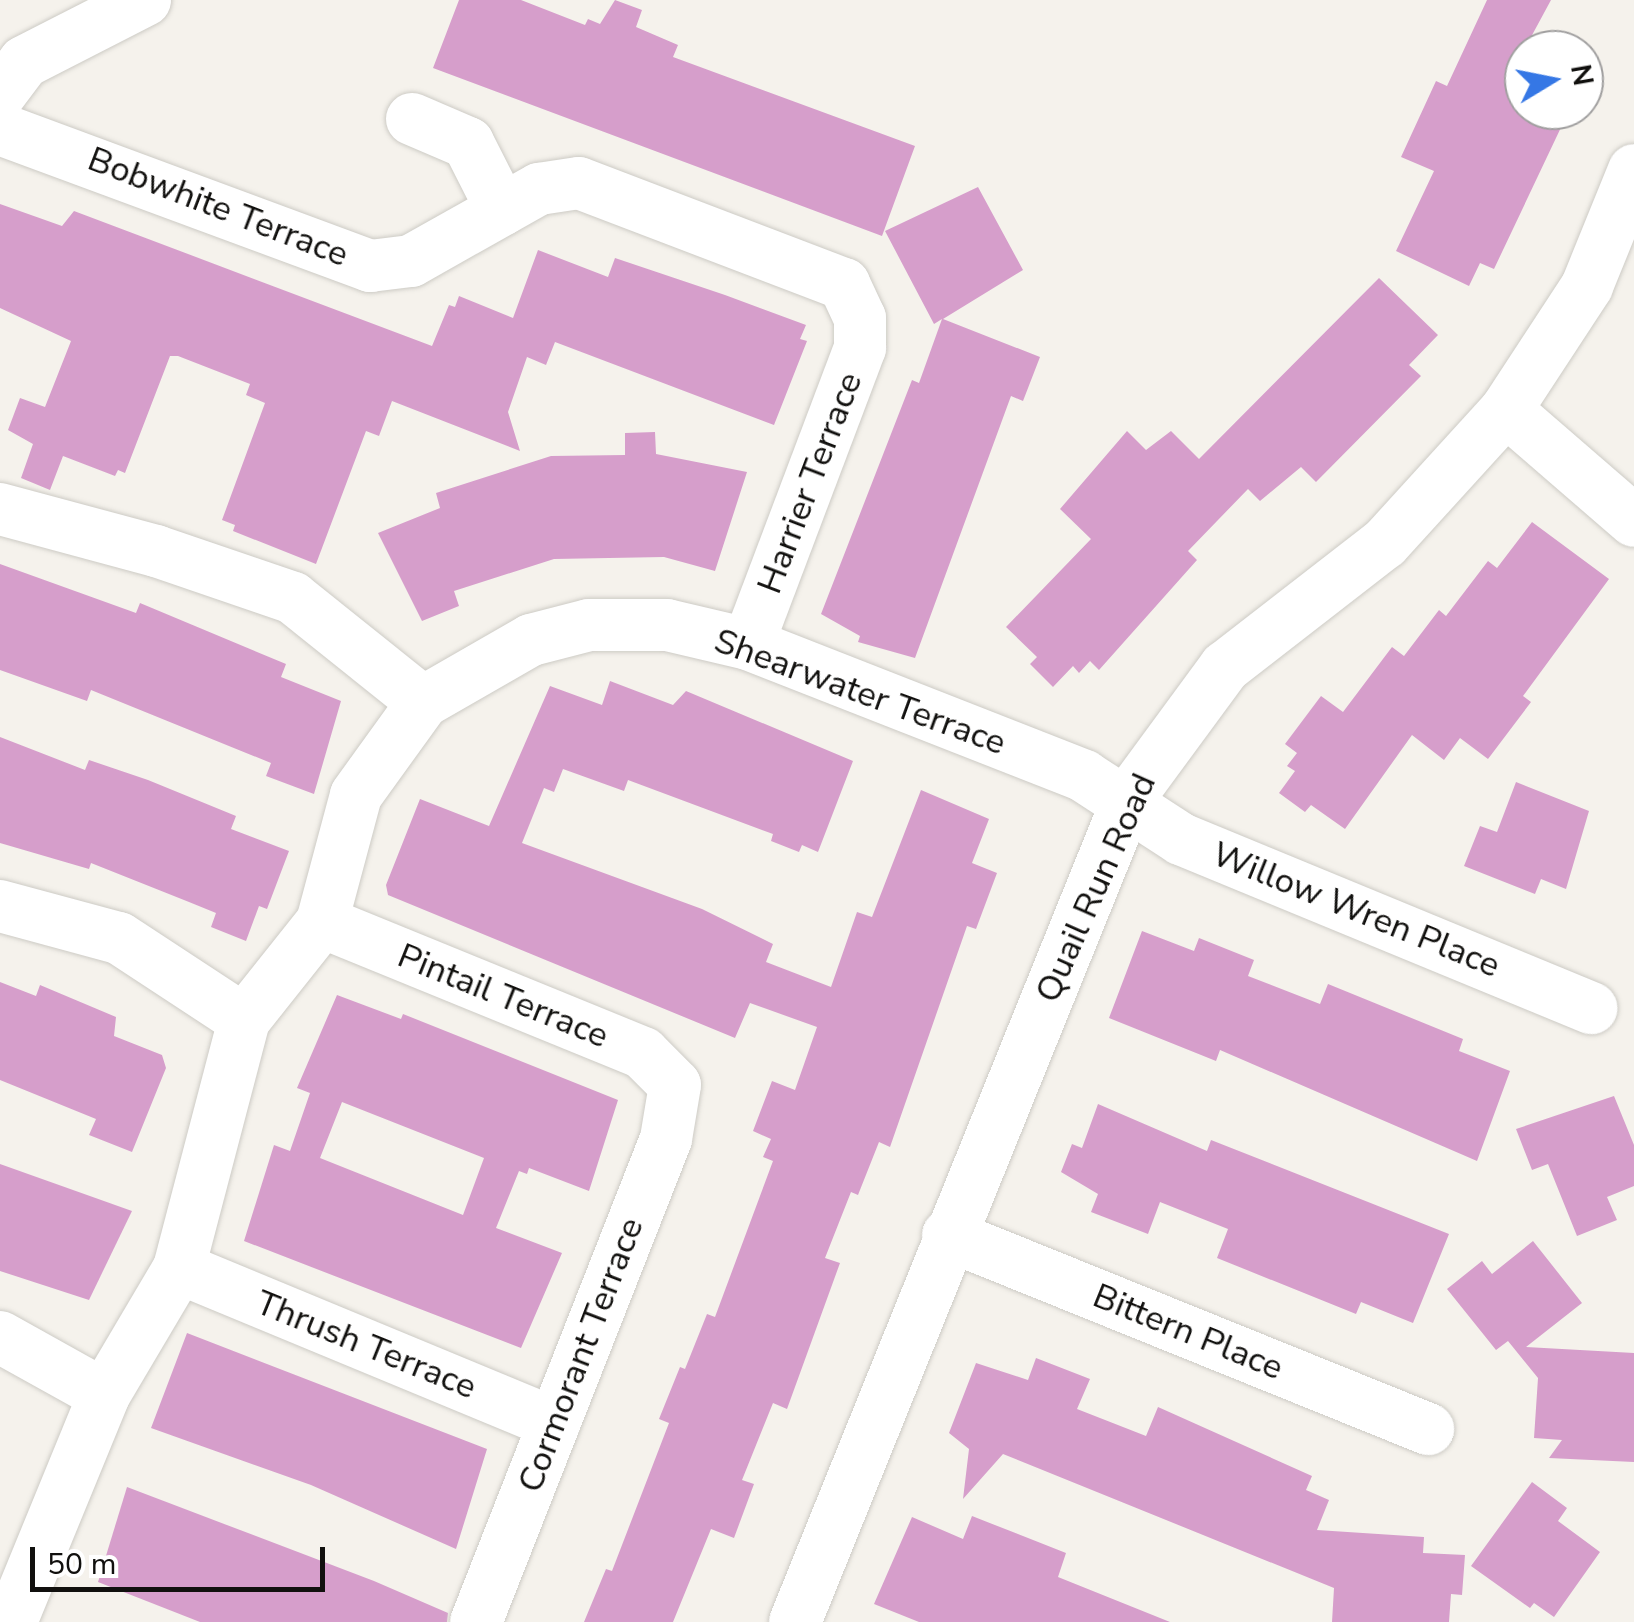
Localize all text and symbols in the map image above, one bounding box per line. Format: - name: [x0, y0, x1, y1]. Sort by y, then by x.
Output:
- north arrow: [1504, 30, 1604, 130]
- text: N: [1561, 62, 1602, 89]
- street label: Bobwhite Terrace: [82, 138, 354, 276]
- street label: Harrier Terrace: [749, 367, 871, 599]
- street label: Shearwater Terrace: [709, 620, 1011, 764]
- street label: Quail Run Road: [1027, 767, 1165, 1009]
- street label: Willow Wren Place: [1206, 833, 1506, 987]
- street label: Pintail Terrace: [392, 935, 614, 1057]
- street label: Cormorant Terrace: [509, 1212, 653, 1498]
- street label: Bittern Place: [1087, 1275, 1289, 1389]
- street label: Thrush Terrace: [250, 1282, 482, 1408]
- scale bar: [35, 1527, 330, 1589]
- text: 50 m: [47, 1544, 116, 1585]

